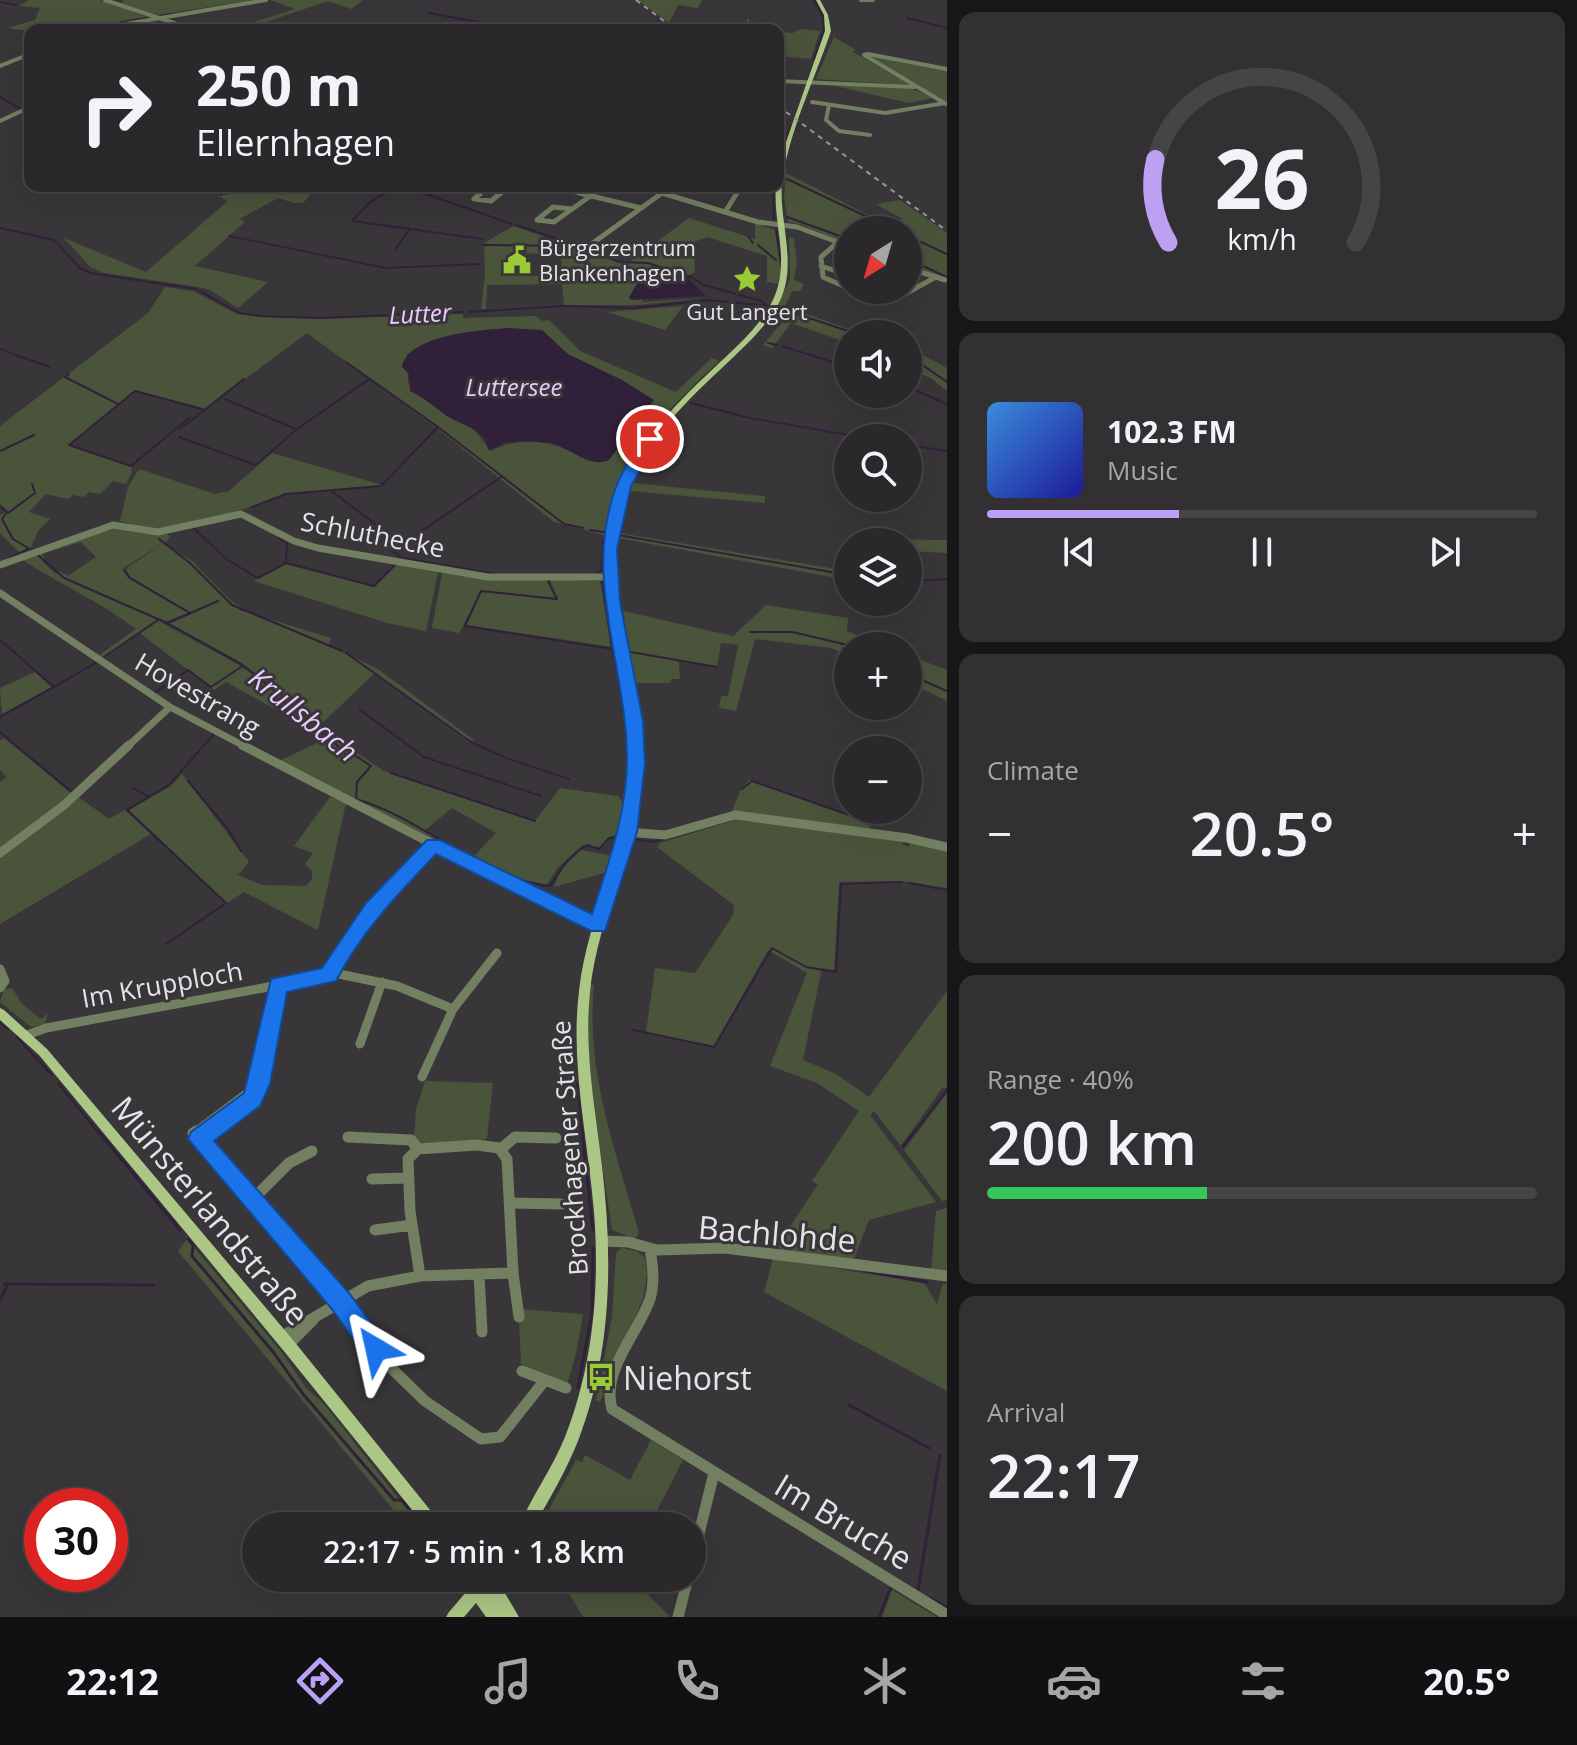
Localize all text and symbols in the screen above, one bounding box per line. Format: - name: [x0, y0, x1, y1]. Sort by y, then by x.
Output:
- text: 250 m: [196, 46, 362, 122]
- icon: right: [64, 56, 168, 160]
- text: Ellernhagen: [196, 118, 395, 167]
- text: 26: [1214, 119, 1310, 232]
- north arrow: [834, 216, 922, 304]
- map controls: [834, 216, 922, 824]
- text: km/h: [1227, 219, 1297, 258]
- place label: Bürgerzentrum Blankenhagen: [539, 232, 696, 287]
- public building icon: Bürgerzentrum Blankenhagen: [502, 245, 532, 275]
- place icon: Gut Langert: [732, 264, 762, 294]
- water label: Lutter: [388, 295, 454, 331]
- place label: Gut Langert: [686, 296, 808, 326]
- button: sound: [834, 320, 922, 408]
- water label: Luttersee: [466, 370, 562, 403]
- pin: [616, 405, 684, 473]
- text: 102.3 FM: [1107, 411, 1237, 452]
- icon: arrive: [628, 417, 672, 461]
- button: search: [834, 424, 922, 512]
- text: Music: [1107, 452, 1178, 488]
- street label: Schluthecke: [298, 502, 448, 566]
- button: layers: [834, 528, 922, 616]
- icon: previous: [1057, 530, 1101, 574]
- icon: pause: [1240, 530, 1284, 574]
- icon: next: [1423, 530, 1467, 574]
- button: +: [834, 632, 922, 720]
- street label: Hovestrang: [129, 644, 267, 744]
- water label: Krullsbach: [242, 658, 366, 770]
- button: −: [834, 736, 922, 824]
- text: Climate: [987, 752, 1079, 788]
- text: 20.5°: [1189, 792, 1335, 874]
- text: −: [987, 803, 1012, 863]
- text: +: [1512, 803, 1537, 863]
- street label: Im Krupploch: [79, 952, 245, 1016]
- street label: Brockhagener Straße: [542, 1019, 596, 1277]
- text: Range · 40%: [987, 1061, 1134, 1097]
- street label: Münsterlandstraße: [103, 1087, 319, 1333]
- text: 200 km: [987, 1101, 1197, 1183]
- street label: Bachlohde: [696, 1205, 858, 1261]
- position arrow: [334, 1307, 418, 1391]
- place label: Niehorst: [623, 1356, 752, 1399]
- bus stop icon: Niehorst: [586, 1362, 616, 1392]
- text: Arrival: [987, 1394, 1065, 1430]
- text: 22:17: [987, 1434, 1141, 1516]
- street label: Im Bruche: [767, 1463, 921, 1579]
- speed limit sign: 30: [24, 1488, 128, 1592]
- text: 22:17 · 5 min · 1.8 km: [323, 1531, 625, 1572]
- icon: directions: [292, 1653, 348, 1709]
- icon: music: [480, 1653, 536, 1709]
- icon: phone: [669, 1653, 725, 1709]
- icon: climate: [857, 1653, 913, 1709]
- icon: car: [1046, 1653, 1102, 1709]
- icon: filters: [1235, 1653, 1291, 1709]
- text: 22:12: [66, 1657, 159, 1706]
- text: 20.5°: [1423, 1657, 1511, 1706]

